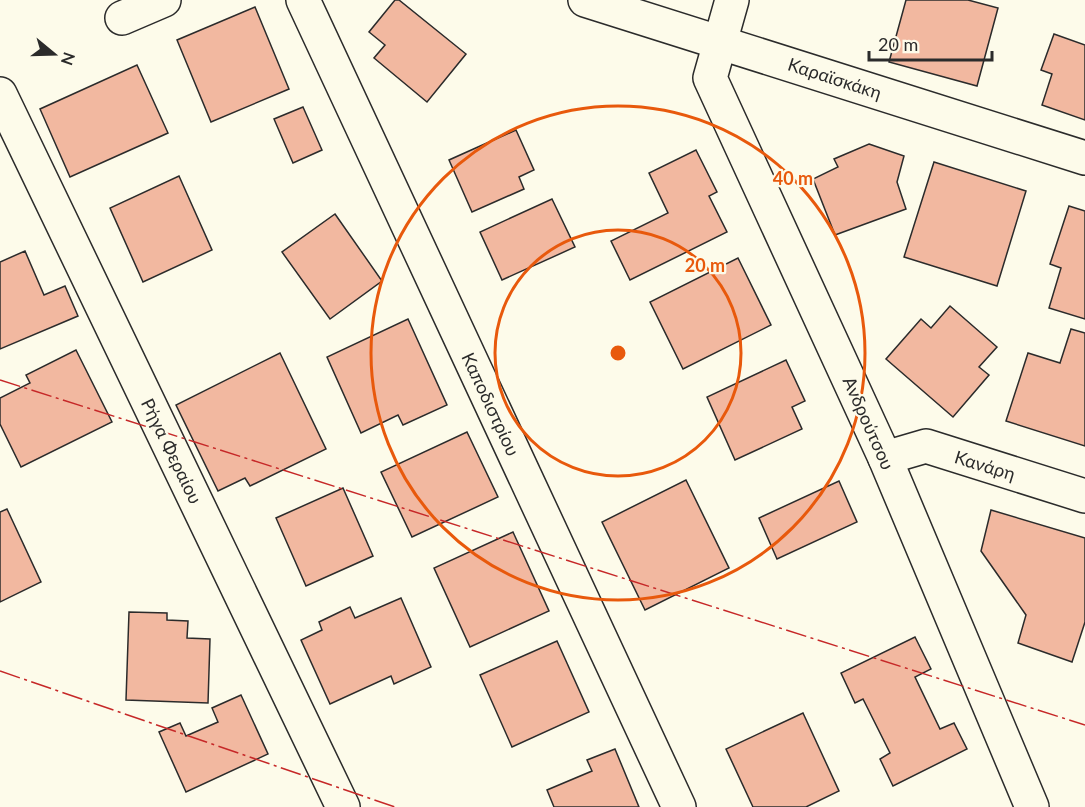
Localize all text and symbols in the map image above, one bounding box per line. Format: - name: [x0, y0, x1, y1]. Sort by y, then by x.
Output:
- north arrow: [24, 24, 84, 84]
- scale bar: [869, 24, 992, 62]
- text: 20 m: [878, 33, 918, 55]
- text: N: [58, 50, 80, 68]
- street label: Καραϊσκάκη: [785, 53, 885, 103]
- text: 40 m: [773, 167, 813, 189]
- text: 20 m: [685, 254, 725, 276]
- centre of rings: [608, 343, 628, 363]
- street label: Καποδιστρίου: [457, 349, 525, 459]
- street label: Ανδρούτσου: [839, 373, 899, 473]
- street label: Ρήγα Φεραίου: [137, 395, 207, 507]
- street label: Κανάρη: [952, 445, 1018, 485]

